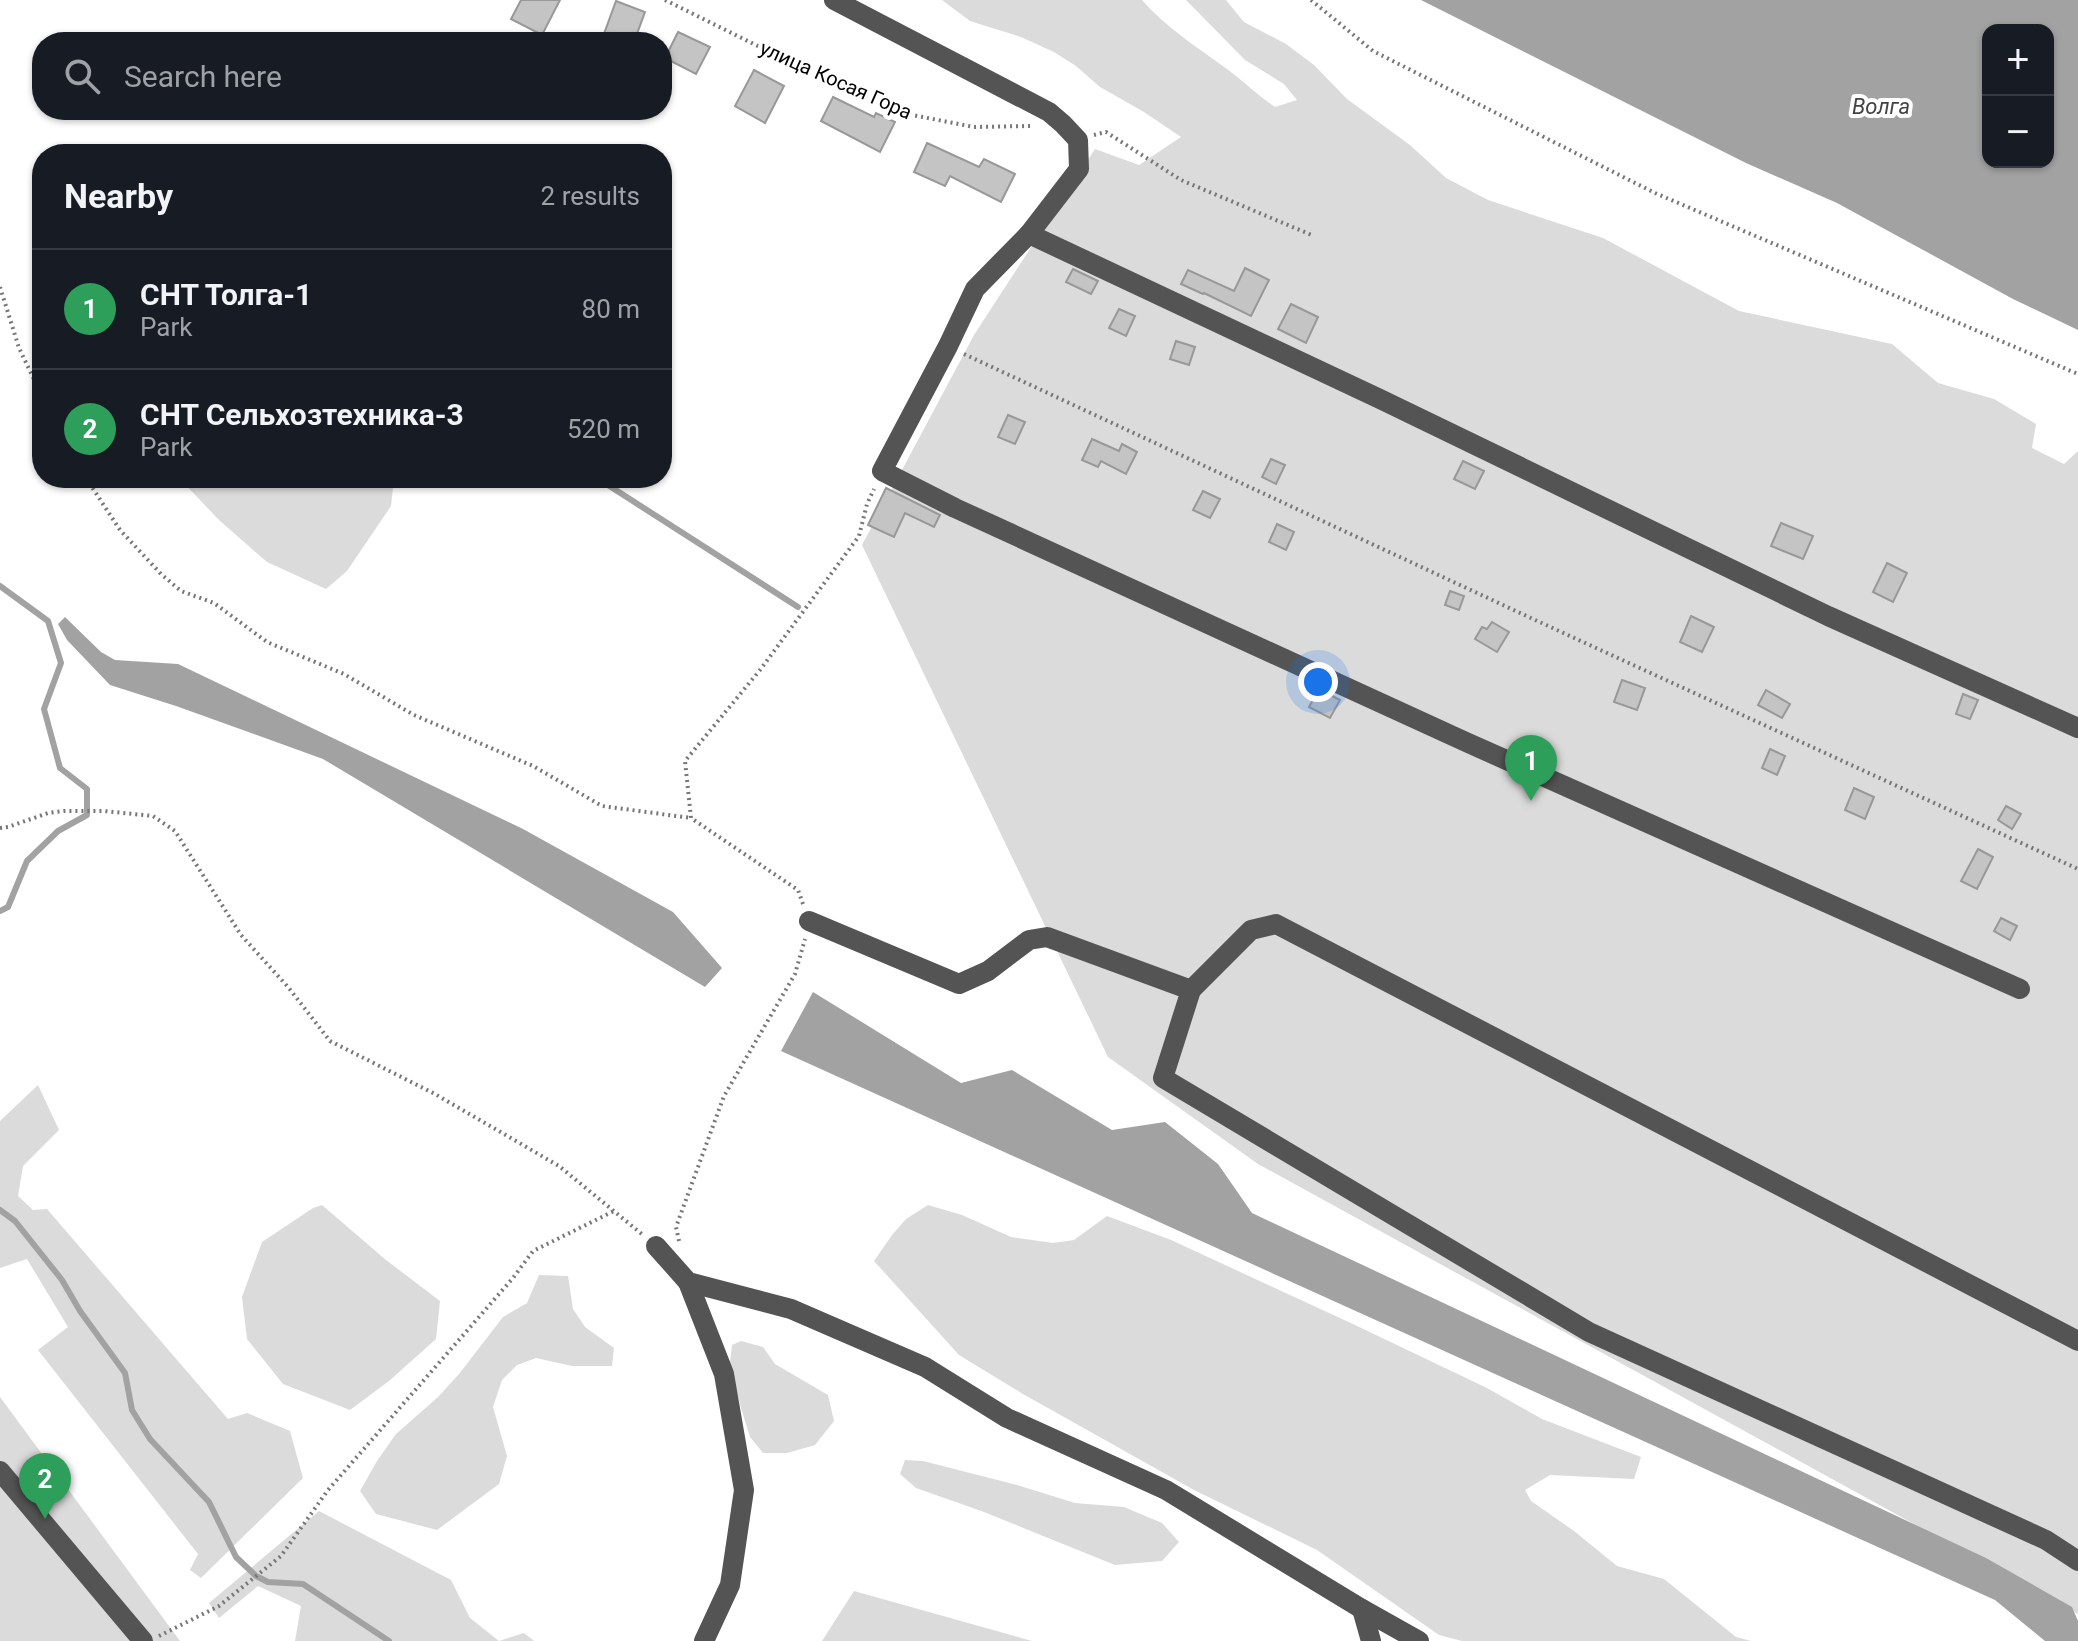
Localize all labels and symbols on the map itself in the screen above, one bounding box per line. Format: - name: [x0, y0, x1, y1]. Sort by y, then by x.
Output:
- street label: улица Косая Гора: [756, 36, 916, 124]
- water label: Волга: [1852, 94, 1910, 119]
- your location: [1298, 662, 1338, 702]
- pin: 1: [1505, 735, 1557, 801]
- pin: 2: [19, 1453, 71, 1519]

